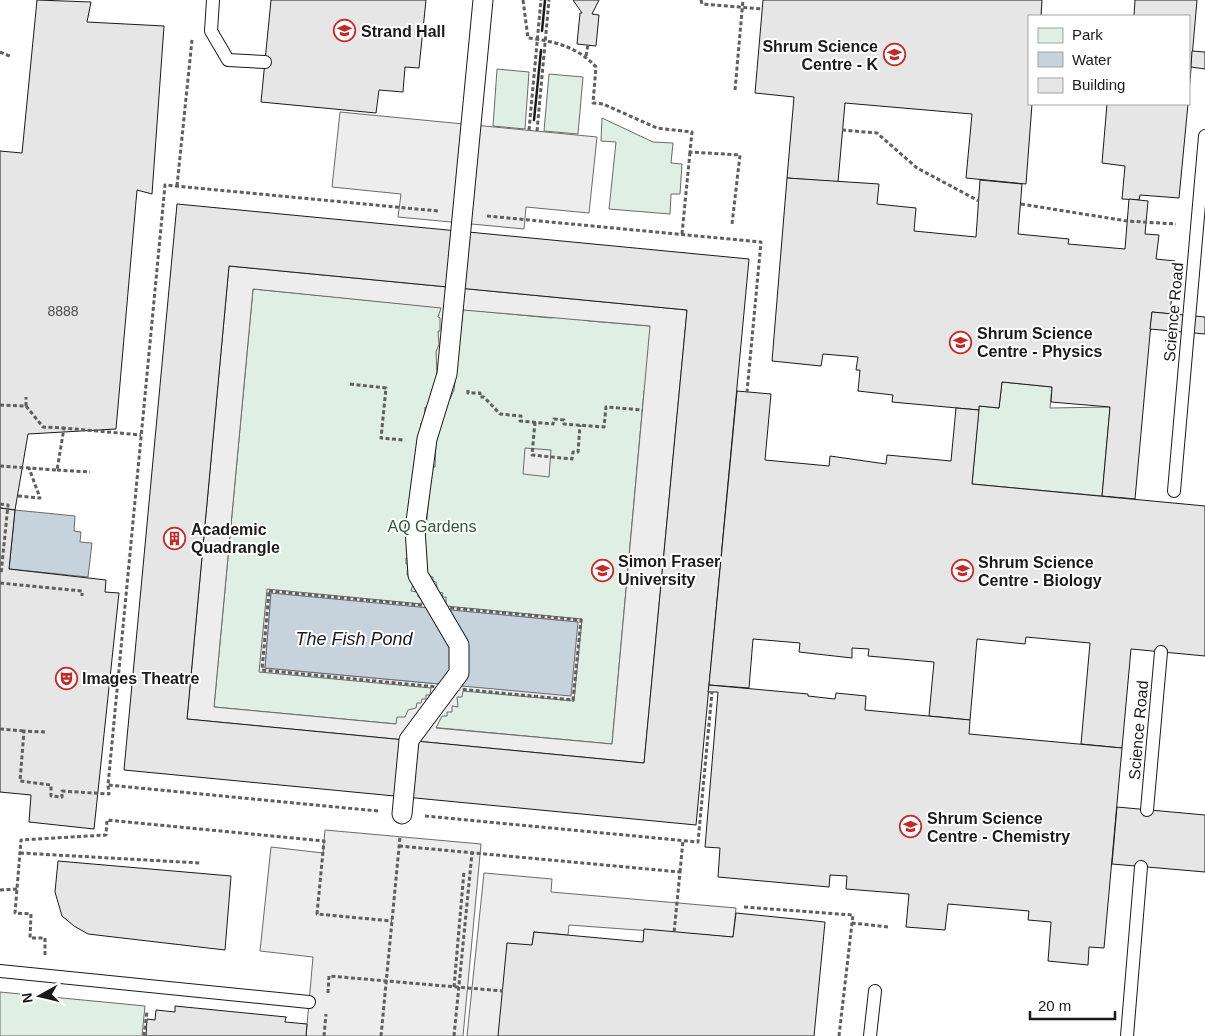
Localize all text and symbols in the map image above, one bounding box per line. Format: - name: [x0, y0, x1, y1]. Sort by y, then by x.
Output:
- legend: [1028, 15, 1190, 105]
- school or university icon: Strand Hall: [333, 19, 357, 43]
- place label: Strand Hall: [361, 23, 445, 40]
- text: Park: [1072, 26, 1103, 43]
- place label: Shrum Science Centre - K: [762, 38, 878, 73]
- school or university icon: Shrum Science Centre - K: [882, 43, 906, 67]
- text: Water: [1072, 51, 1111, 68]
- text: Building: [1072, 76, 1125, 93]
- street label: Science Road: [1161, 262, 1186, 362]
- house number: 8888: [47, 303, 79, 319]
- place label: Shrum Science Centre - Physics: [977, 325, 1102, 360]
- school or university icon: Shrum Science Centre - Physics: [949, 330, 973, 354]
- park label: AQ Gardens: [388, 518, 476, 535]
- place label: Academic Quadrangle: [191, 521, 280, 556]
- building icon: Academic Quadrangle: [163, 526, 187, 550]
- place label: Simon Fraser University: [618, 553, 720, 588]
- place label: Shrum Science Centre - Biology: [978, 554, 1102, 589]
- school or university icon: Simon Fraser University: [590, 558, 614, 582]
- school or university icon: Shrum Science Centre - Biology: [950, 559, 974, 583]
- water label: The Fish Pond: [295, 629, 414, 649]
- theatre icon: Images Theatre: [54, 666, 78, 690]
- place label: Images Theatre: [82, 670, 199, 687]
- street label: Science Road: [1126, 680, 1151, 780]
- place label: Shrum Science Centre - Chemistry: [927, 810, 1070, 845]
- school or university icon: Shrum Science Centre - Chemistry: [899, 815, 923, 839]
- north arrow: [15, 971, 65, 1021]
- scale bar: [1030, 988, 1115, 1020]
- text: N: [18, 992, 36, 1004]
- text: 20 m: [1038, 997, 1071, 1014]

